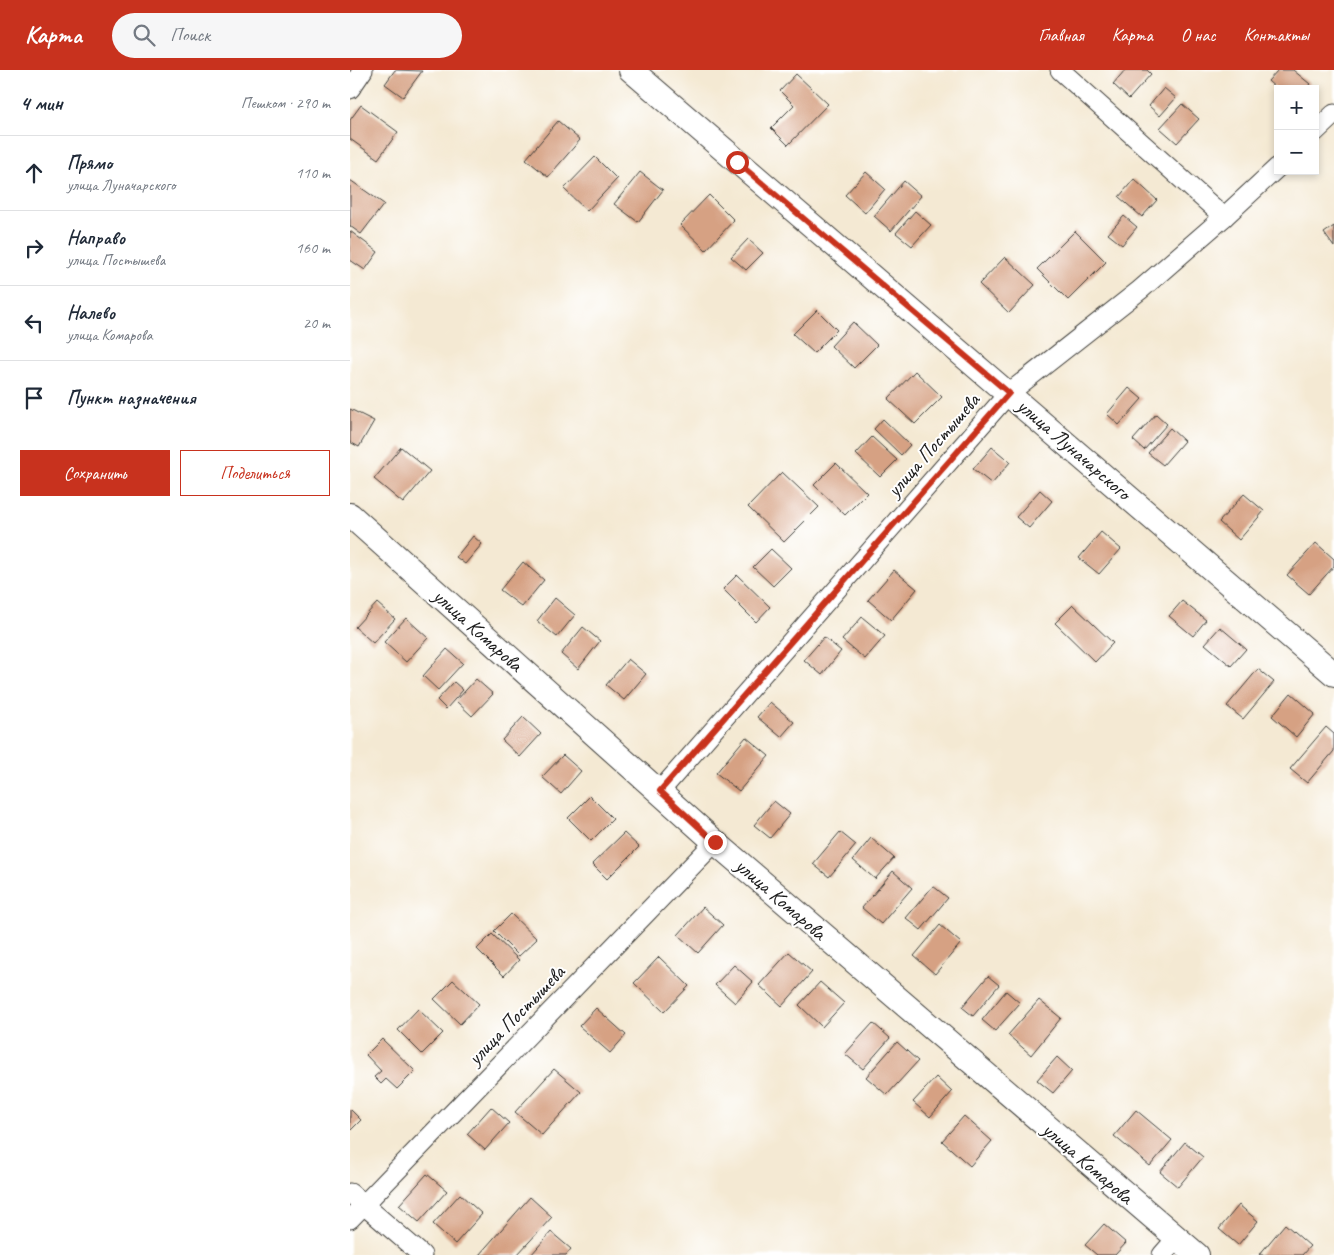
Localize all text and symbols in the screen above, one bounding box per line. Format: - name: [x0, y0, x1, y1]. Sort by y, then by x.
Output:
- search box: [112, 13, 462, 58]
- text: Карта: [25, 20, 82, 50]
- icon: search: [130, 21, 158, 49]
- text: Поиск: [170, 23, 210, 47]
- text: Главная: [1039, 24, 1084, 46]
- text: Карта: [1112, 24, 1153, 46]
- text: О нас: [1181, 24, 1216, 46]
- text: Контакты: [1244, 24, 1309, 46]
- map controls: [1274, 85, 1319, 175]
- button: +: [1274, 85, 1319, 130]
- text: 4 мин: [20, 90, 63, 116]
- text: Пешком · 290 m: [241, 93, 330, 113]
- button: −: [1274, 130, 1319, 175]
- text: Прямо: [67, 151, 112, 175]
- route start: [726, 151, 749, 174]
- icon: ahead: [20, 159, 48, 187]
- text: 110 m: [296, 163, 330, 183]
- text: улица Луначарского: [67, 175, 175, 195]
- text: Направо: [67, 226, 125, 250]
- icon: right: [20, 234, 48, 262]
- text: 160 m: [296, 238, 330, 258]
- text: улица Постышева: [67, 250, 165, 270]
- text: Налево: [67, 301, 115, 325]
- icon: left: [20, 309, 48, 337]
- text: 20 m: [303, 313, 330, 333]
- text: улица Комарова: [67, 325, 152, 345]
- icon: arrive: [20, 384, 48, 412]
- text: Пункт назначения: [67, 386, 196, 410]
- street label: улица Постышева: [880, 387, 986, 504]
- street label: улица Луначарского: [1010, 391, 1138, 507]
- button: Сохранить: [20, 450, 170, 496]
- button: Поделиться: [180, 450, 330, 496]
- street label: улица Комарова: [426, 581, 530, 678]
- route end: [704, 831, 727, 854]
- street label: улица Комарова: [729, 851, 833, 947]
- street label: улица Постышева: [461, 959, 571, 1072]
- street label: улица Комарова: [1036, 1115, 1140, 1211]

